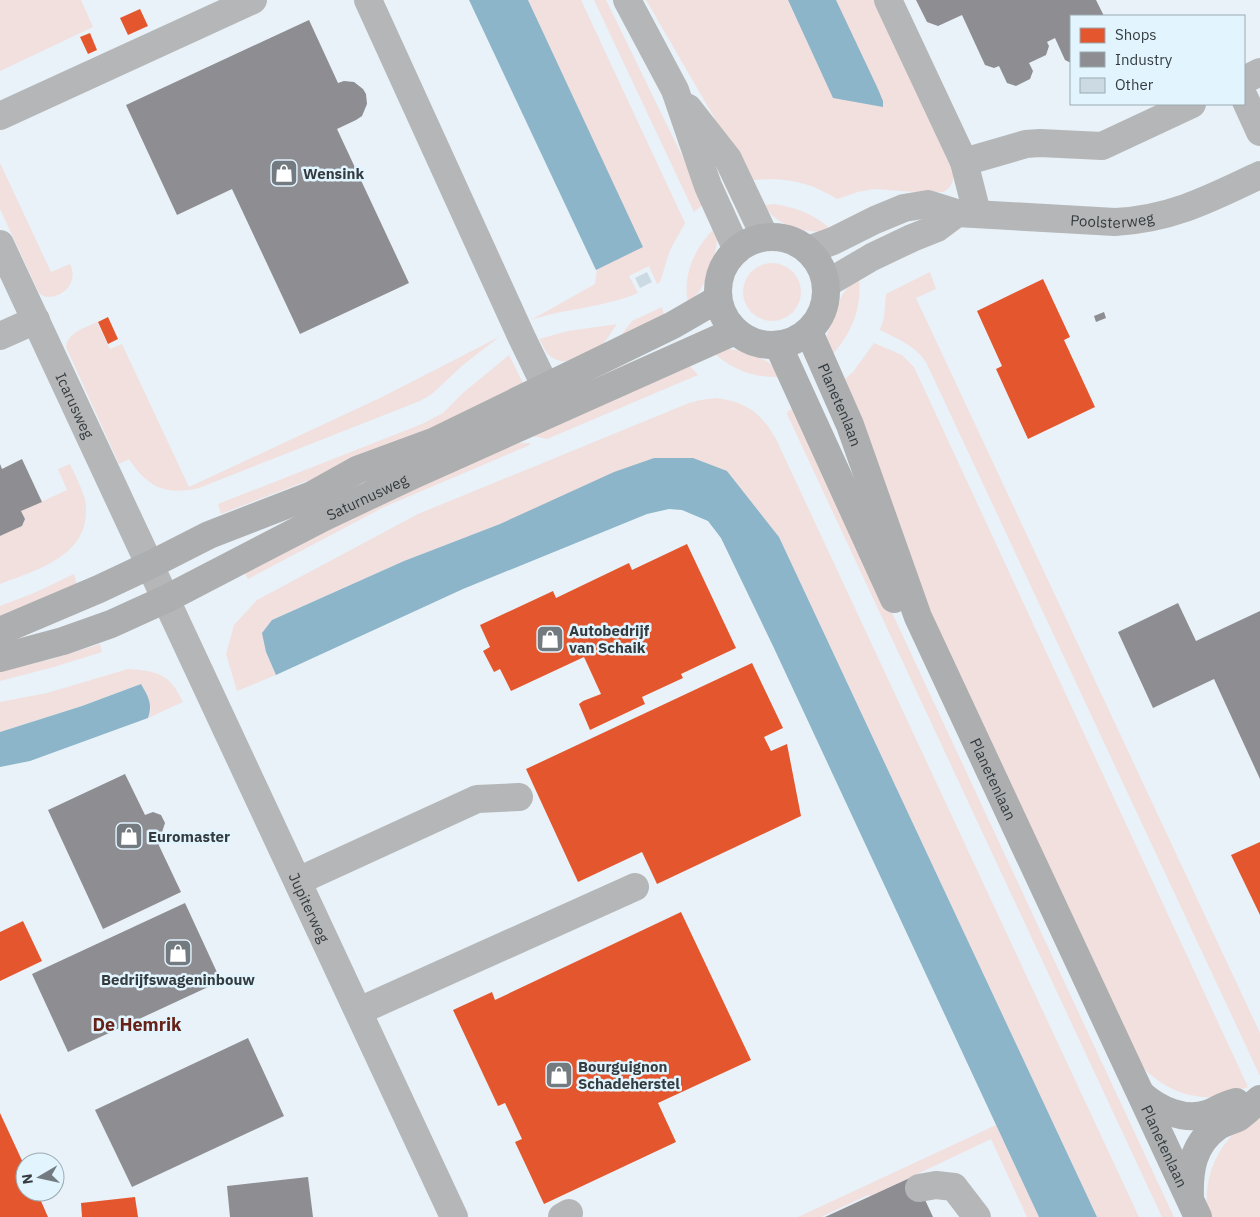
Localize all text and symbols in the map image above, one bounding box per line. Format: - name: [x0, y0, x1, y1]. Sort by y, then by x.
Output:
- legend: [1070, 15, 1245, 105]
- text: Shops: [1115, 25, 1157, 44]
- text: Industry: [1115, 50, 1173, 69]
- text: Other: [1115, 75, 1154, 94]
- shop icon: Wensink: [269, 158, 299, 188]
- place label: Wensink: [303, 164, 364, 183]
- street label: Poolsterweg: [1070, 208, 1156, 232]
- street label: Planetenlaan: [814, 360, 866, 449]
- street label: Icarusweg: [52, 369, 99, 441]
- street label: Saturnusweg: [323, 469, 411, 524]
- place label: Autobedrijf van Schaik: [569, 621, 650, 657]
- shop icon: Autobedrijf van Schaik: [535, 624, 565, 654]
- street label: Planetenlaan: [966, 735, 1021, 823]
- shop icon: Euromaster: [114, 821, 144, 851]
- place label: Euromaster: [148, 827, 230, 846]
- street label: Jupiterweg: [285, 869, 334, 946]
- shop icon: Bedrijfswageninbouw: [163, 938, 193, 968]
- place label: Bedrijfswageninbouw: [101, 970, 255, 989]
- district label: De Hemrik: [93, 1013, 182, 1036]
- place label: Bourguignon Schadeherstel: [578, 1057, 680, 1093]
- shop icon: Bourguignon Schadeherstel: [544, 1060, 574, 1090]
- street label: Planetenlaan: [1137, 1102, 1192, 1190]
- north arrow: [15, 1152, 65, 1202]
- text: N: [17, 1173, 37, 1185]

